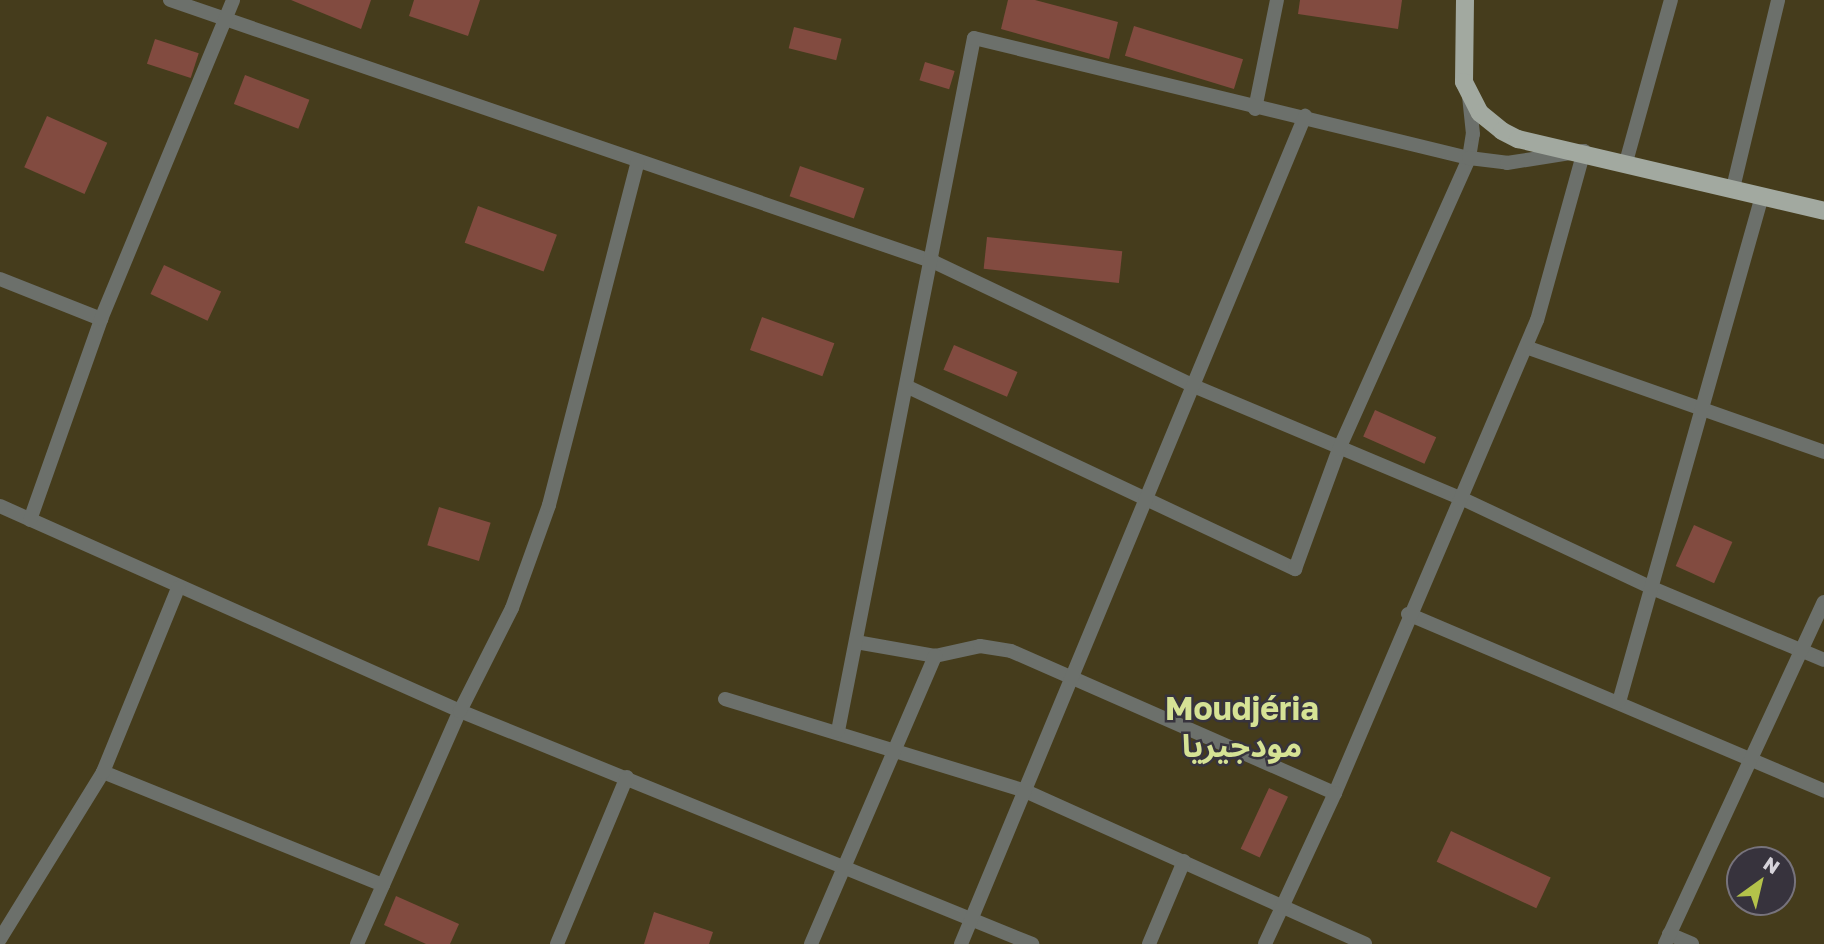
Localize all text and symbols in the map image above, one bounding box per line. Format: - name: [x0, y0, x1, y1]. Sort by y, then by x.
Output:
- district label: Moudjéria مودجيريا: [1165, 690, 1319, 765]
- north arrow: [1726, 846, 1796, 916]
- text: N: [1759, 851, 1784, 878]

